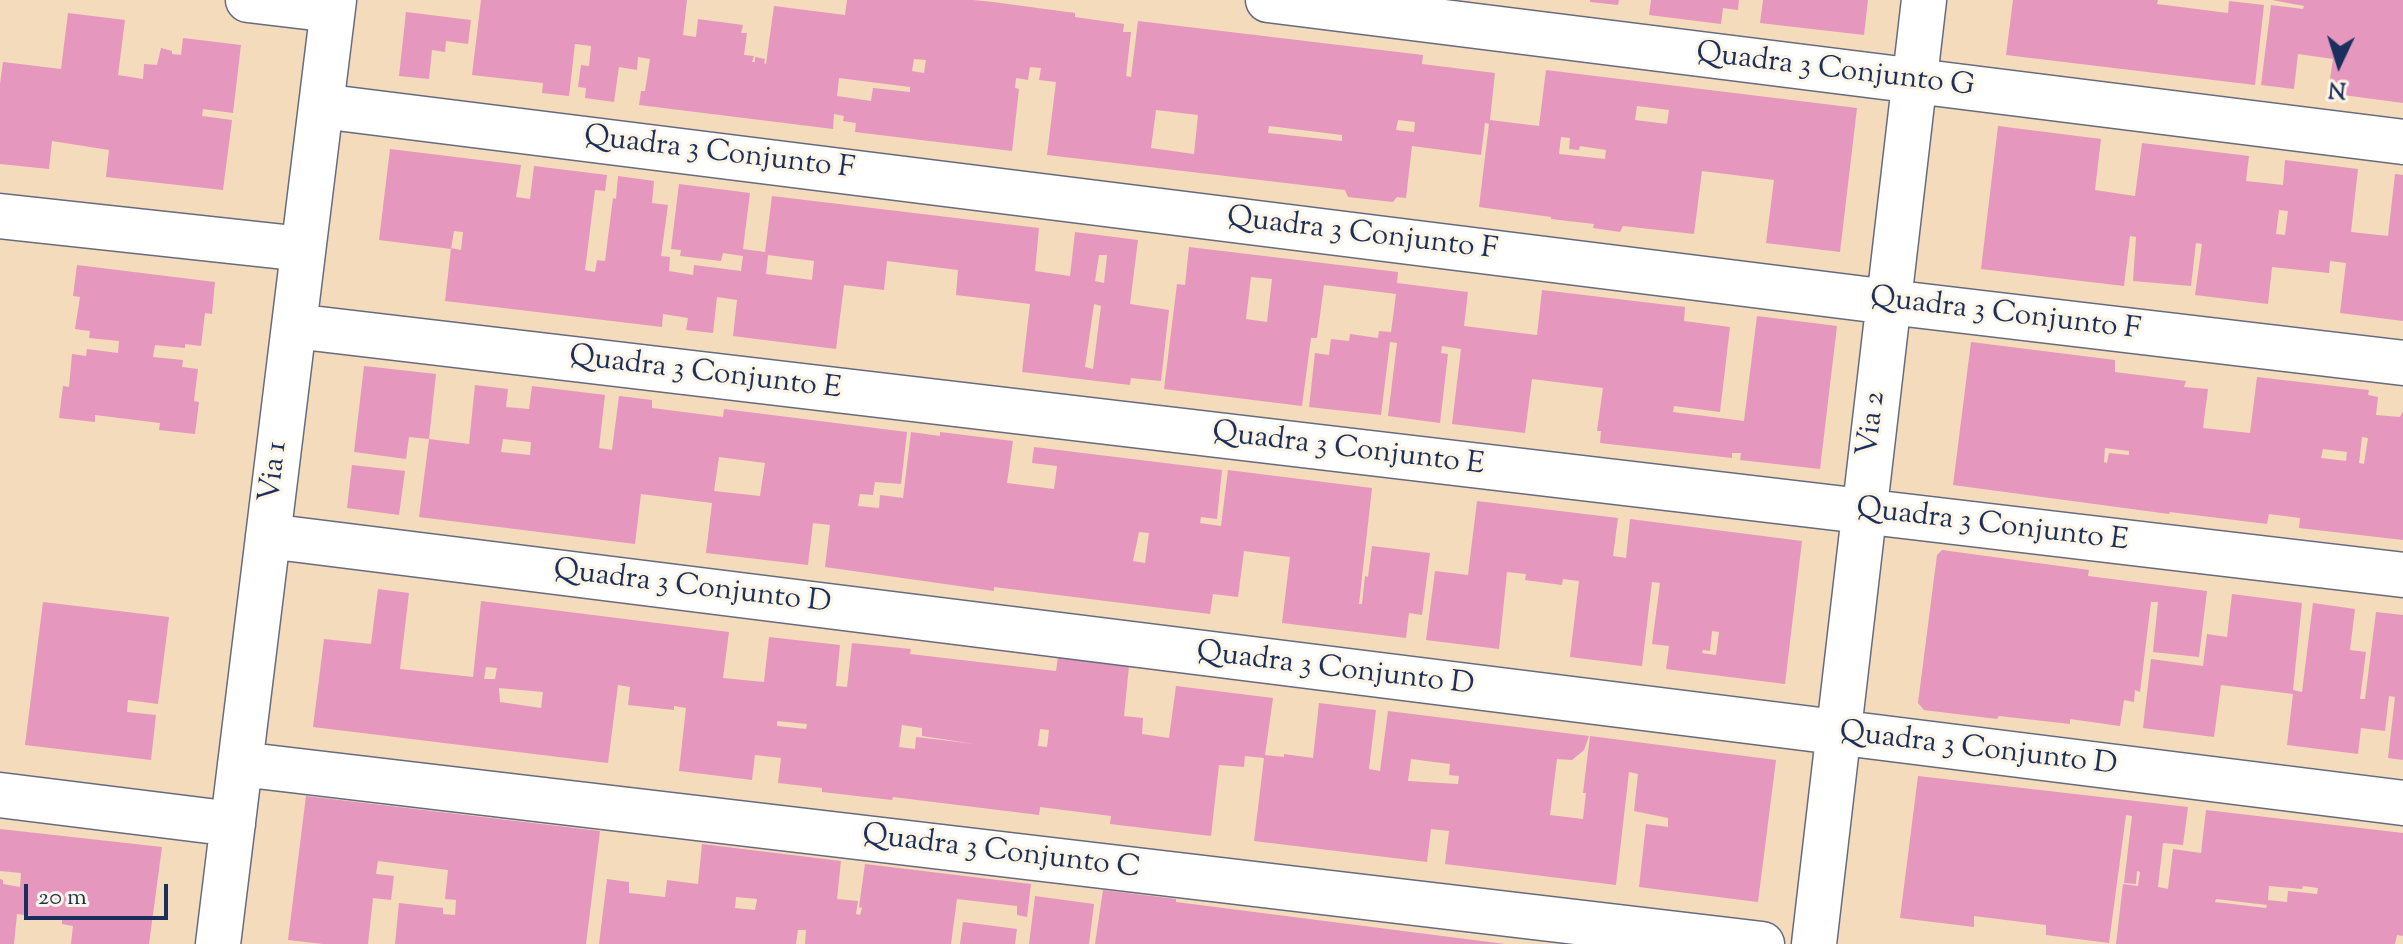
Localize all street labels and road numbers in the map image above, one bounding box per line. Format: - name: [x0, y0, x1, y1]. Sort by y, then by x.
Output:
- street label: Quadra 3 Conjunto G: [1694, 37, 1976, 107]
- street label: Quadra 3 Conjunto F: [582, 121, 856, 189]
- street label: Quadra 3 Conjunto F: [1225, 202, 1499, 270]
- street label: Quadra 3 Conjunto F: [1868, 282, 2142, 350]
- street label: Quadra 3 Conjunto E: [567, 340, 843, 410]
- street label: Via 2: [1852, 389, 1896, 459]
- street label: Quadra 3 Conjunto E: [1210, 416, 1486, 486]
- street label: Via 1: [254, 439, 298, 505]
- street label: Quadra 3 Conjunto E: [1854, 492, 2130, 562]
- street label: Quadra 3 Conjunto D: [551, 554, 833, 624]
- street label: Quadra 3 Conjunto D: [1194, 636, 1476, 706]
- street label: Quadra 3 Conjunto D: [1837, 716, 2119, 786]
- street label: Quadra 3 Conjunto C: [860, 819, 1142, 889]

